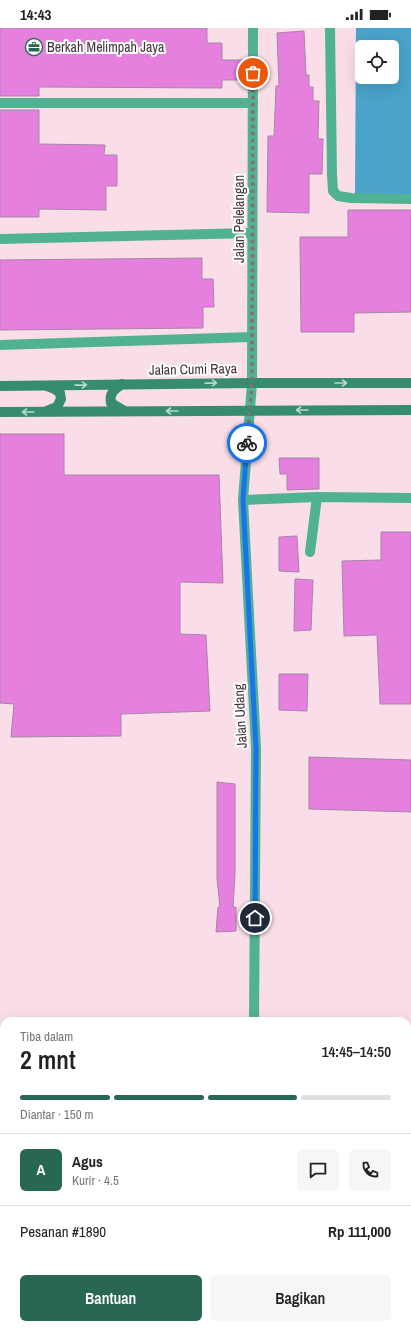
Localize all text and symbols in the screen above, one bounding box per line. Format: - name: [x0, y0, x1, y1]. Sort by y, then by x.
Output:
- text: 14:43: [20, 4, 51, 25]
- office icon: Berkah Melimpah Jaya: [24, 37, 44, 57]
- place label: Berkah Melimpah Jaya: [47, 38, 165, 56]
- map controls: [355, 40, 399, 84]
- button: locate: [355, 40, 399, 84]
- pin: [236, 56, 270, 90]
- icon: bag: [242, 62, 264, 84]
- street label: Jalan Pelelangan: [230, 175, 248, 263]
- street label: Jalan Cumi Raya: [149, 359, 238, 379]
- one-way arrow: [204, 379, 217, 387]
- one-way arrow: [334, 379, 347, 387]
- one-way arrow: [74, 381, 87, 389]
- one-way arrow: [296, 406, 309, 414]
- one-way arrow: [166, 407, 179, 415]
- one-way arrow: [22, 408, 35, 415]
- courier: [227, 423, 267, 463]
- icon: bike: [236, 432, 258, 454]
- street label: Jalan Udang: [229, 683, 251, 749]
- pin: [238, 901, 272, 935]
- icon: home: [244, 907, 266, 929]
- text: Tiba dalam: [20, 1028, 73, 1045]
- text: 14:45–14:50: [322, 1041, 391, 1062]
- text: 2 mnt: [20, 1042, 76, 1077]
- text: Diantar · 150 m: [20, 1106, 93, 1123]
- button: chat: [297, 1149, 339, 1191]
- button: phone: [349, 1149, 391, 1191]
- text: Agus: [72, 1151, 103, 1172]
- text: A: [37, 1159, 45, 1180]
- text: Kurir · 4.5: [72, 1172, 119, 1189]
- text: Pesanan #1890: [20, 1221, 106, 1242]
- text: Rp 111,000: [328, 1221, 391, 1242]
- button: Bantuan: [20, 1275, 202, 1321]
- button: Bagikan: [210, 1275, 391, 1321]

